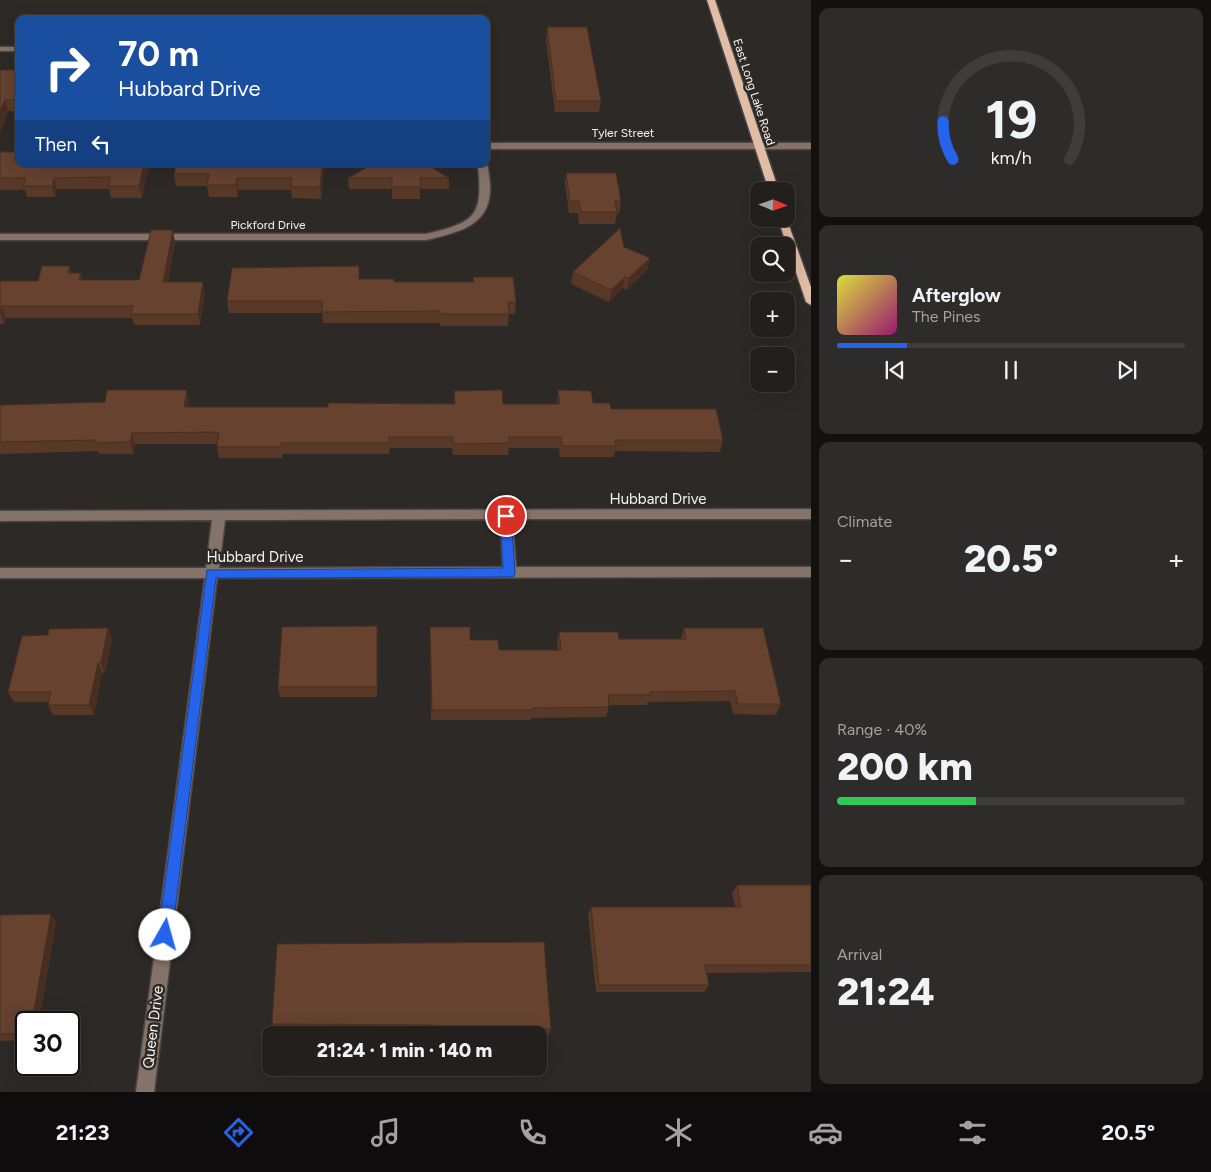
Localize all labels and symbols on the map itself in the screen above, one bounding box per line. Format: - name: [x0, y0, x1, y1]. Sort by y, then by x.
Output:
- street label: East Long Lake Road: [730, 37, 778, 147]
- street label: Tyler Street: [592, 126, 655, 140]
- north arrow: [750, 182, 795, 228]
- street label: Pickford Drive: [230, 218, 306, 232]
- street label: Hubbard Drive: [609, 490, 707, 508]
- pin: [485, 495, 527, 537]
- street label: Hubbard Drive: [206, 548, 304, 566]
- position arrow: [138, 908, 190, 960]
- street label: Queen Drive: [139, 985, 167, 1069]
- speed limit sign: 30: [15, 1011, 80, 1076]

